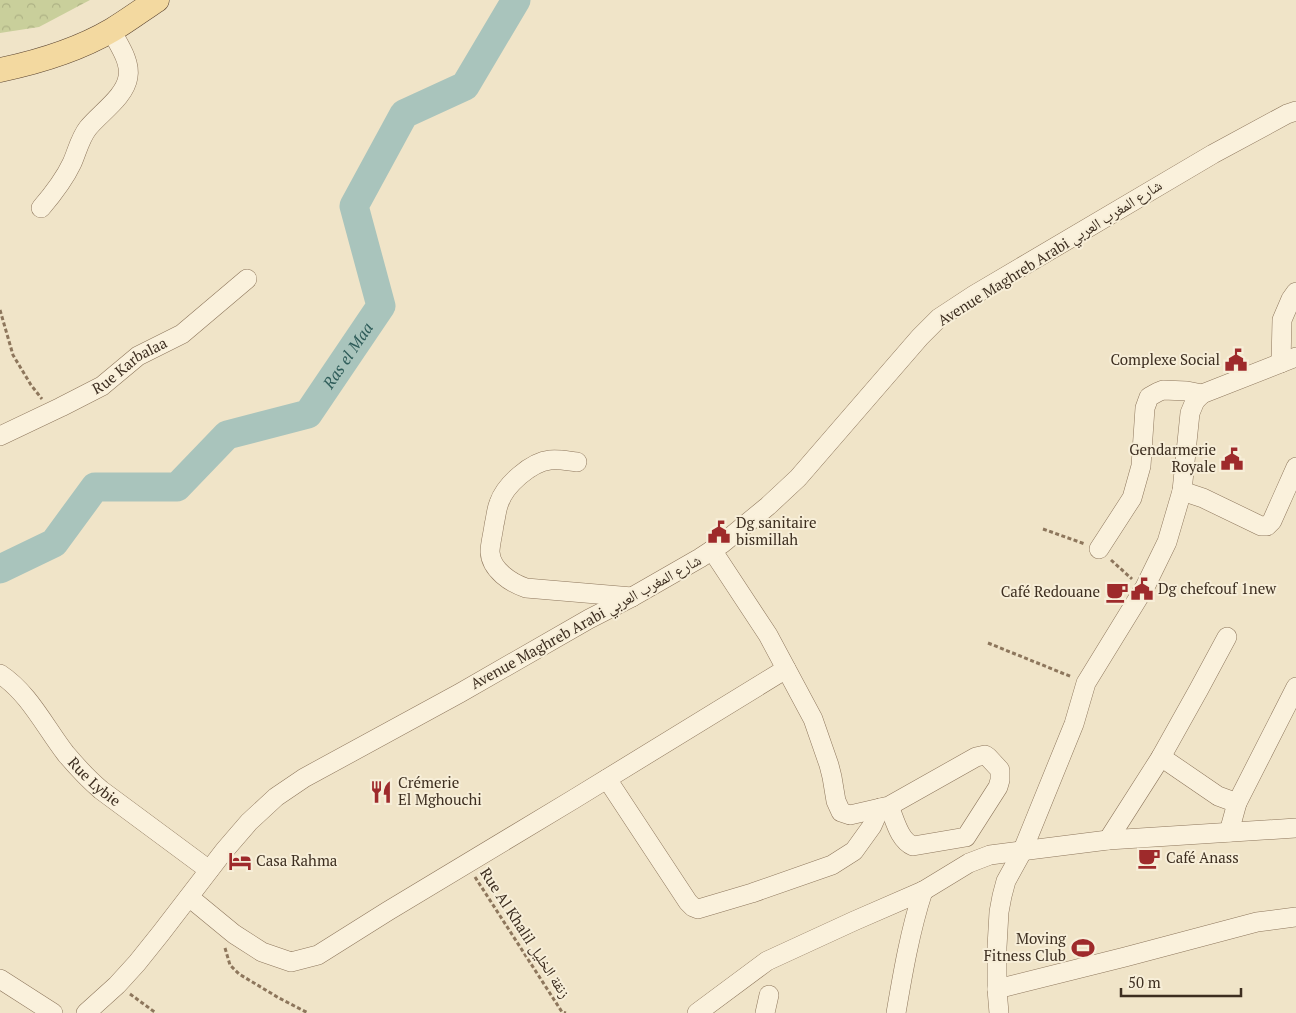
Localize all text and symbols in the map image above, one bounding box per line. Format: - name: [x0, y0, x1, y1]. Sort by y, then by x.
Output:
- street label: Avenue Maghreb Arabi شارع المغرب العربي: [934, 174, 1167, 332]
- water label: Ras el Maa: [317, 318, 378, 394]
- street label: Rue Karbalaa: [88, 332, 171, 398]
- public building icon: Complexe Social: [1223, 347, 1249, 373]
- place label: Complexe Social: [1110, 349, 1220, 369]
- place label: Gendarmerie Royale: [1129, 439, 1216, 476]
- public building icon: Gendarmerie Royale: [1219, 446, 1245, 472]
- place label: Dg sanitaire bismillah: [736, 512, 817, 549]
- public building icon: Dg sanitaire bismillah: [706, 519, 732, 545]
- street label: Avenue Maghreb Arabi شارع المغرب العربي: [467, 549, 706, 696]
- public building icon: Dg chefcouf 1new: [1129, 576, 1155, 602]
- place label: Dg chefcouf 1new: [1158, 578, 1277, 598]
- cafe icon: Café Redouane: [1104, 579, 1130, 605]
- place label: Café Redouane: [1001, 581, 1100, 601]
- street label: Rue Lybie: [64, 752, 125, 810]
- place label: Crémerie El Mghouchi: [398, 772, 482, 809]
- restaurant icon: Crémerie El Mghouchi: [368, 779, 394, 805]
- cafe icon: Café Anass: [1136, 845, 1162, 871]
- place label: Café Anass: [1166, 847, 1239, 867]
- hotel icon: Casa Rahma: [227, 848, 253, 874]
- place label: Casa Rahma: [256, 850, 338, 870]
- street label: Rue Al Khalil زنقة الخليل: [475, 863, 576, 1002]
- place label: Moving Fitness Club: [984, 928, 1067, 965]
- sports icon: Moving Fitness Club: [1070, 935, 1096, 961]
- scale bar: [1121, 966, 1241, 998]
- text: 50 m: [1128, 972, 1161, 992]

